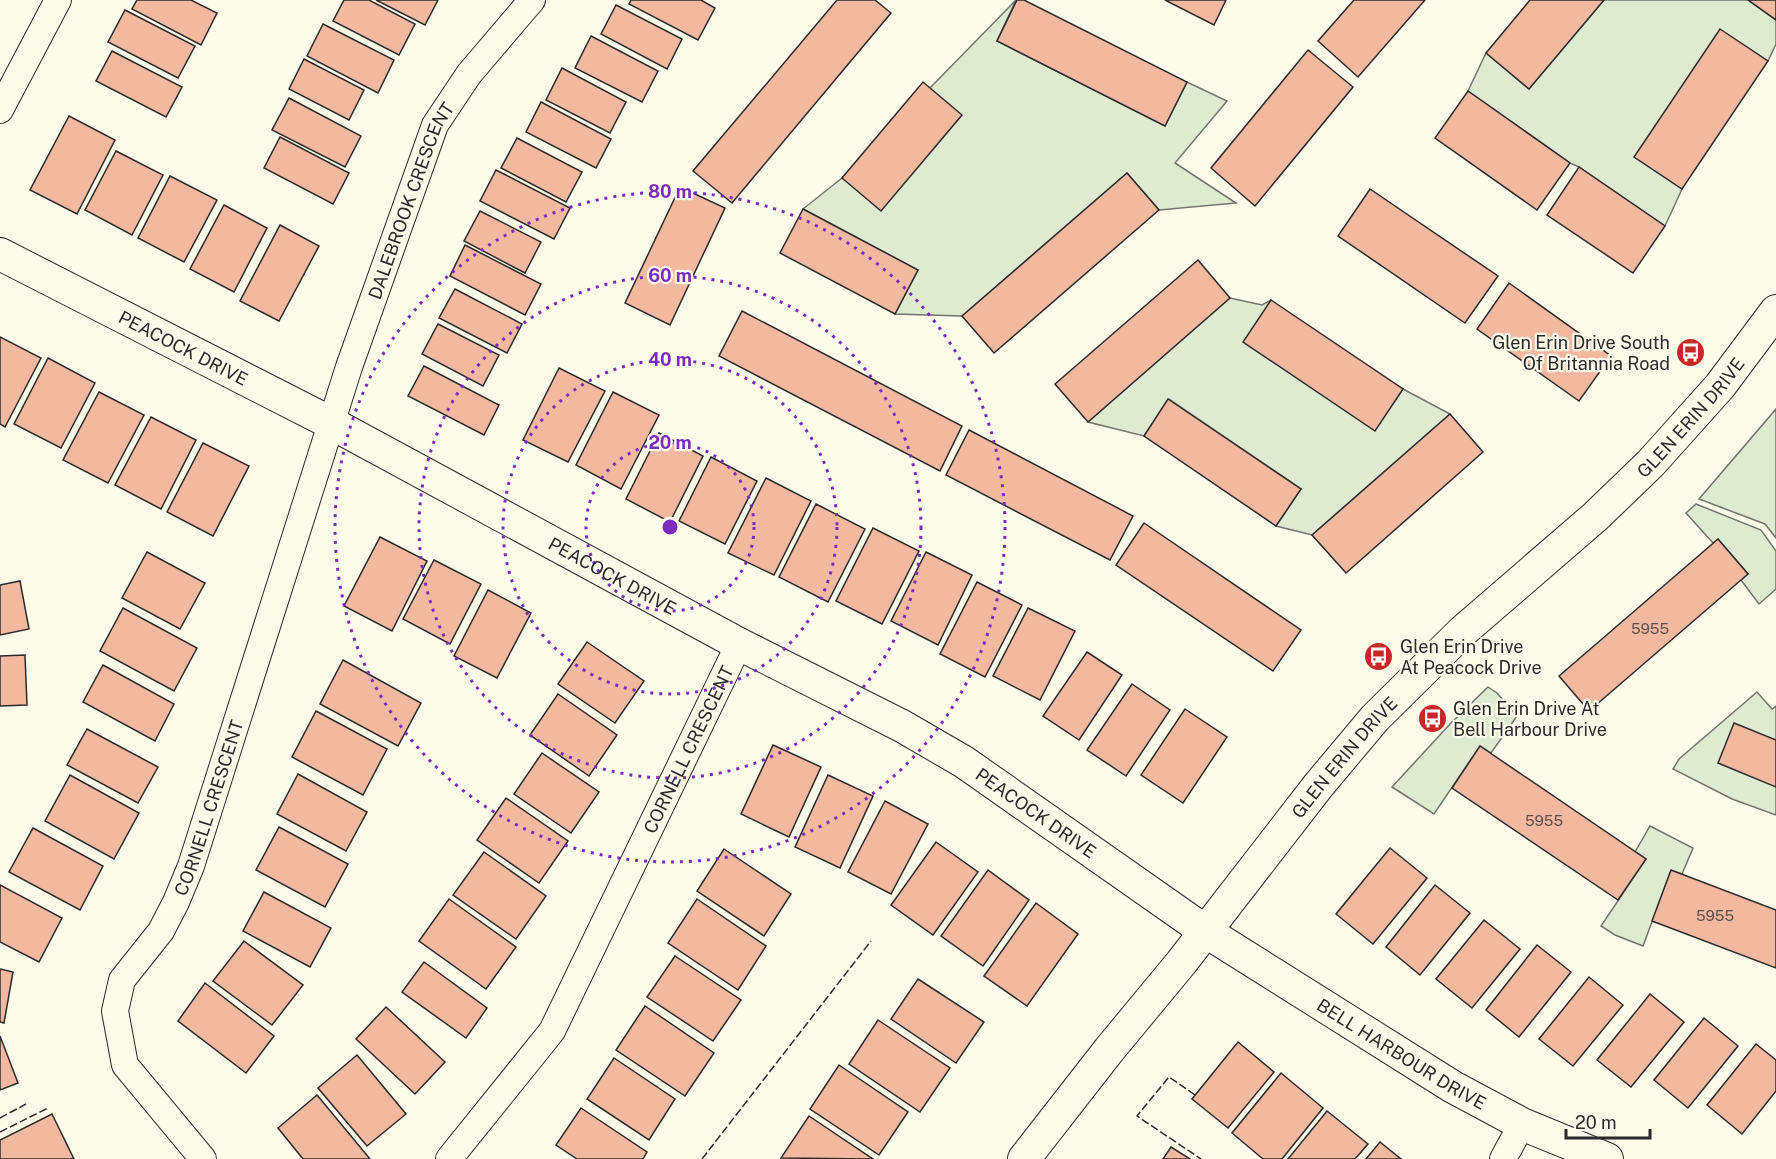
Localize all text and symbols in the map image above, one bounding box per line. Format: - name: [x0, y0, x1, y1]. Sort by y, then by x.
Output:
- street label: DALEBROOK CRESCENT: [363, 98, 458, 302]
- text: 80 m: [648, 181, 692, 202]
- text: 60 m: [648, 265, 692, 286]
- street label: PEACOCK DRIVE: [115, 306, 252, 389]
- place label: Glen Erin Drive South Of Britannia Road: [1492, 332, 1670, 374]
- bus stop icon: Glen Erin Drive South Of Britannia Road: [1675, 336, 1707, 368]
- text: 40 m: [648, 349, 692, 370]
- street label: GLEN ERIN DRIVE: [1632, 353, 1748, 482]
- text: 20 m: [648, 432, 692, 453]
- centre of rings: [660, 517, 680, 537]
- street label: PEACOCK DRIVE: [545, 532, 680, 619]
- house number: 5955: [1631, 620, 1669, 637]
- place label: Glen Erin Drive At Peacock Drive: [1400, 636, 1542, 678]
- bus stop icon: Glen Erin Drive At Peacock Drive: [1363, 640, 1395, 672]
- street label: CORNELL CRESCENT: [639, 662, 738, 837]
- street label: GLEN ERIN DRIVE: [1287, 692, 1401, 822]
- place label: Glen Erin Drive At Bell Harbour Drive: [1453, 698, 1607, 740]
- bus stop icon: Glen Erin Drive At Bell Harbour Drive: [1416, 702, 1448, 734]
- street label: CORNELL CRESCENT: [169, 717, 247, 899]
- street label: PEACOCK DRIVE: [972, 763, 1101, 862]
- house number: 5955: [1525, 812, 1563, 829]
- house number: 5955: [1696, 907, 1734, 924]
- street label: BELL HARBOUR DRIVE: [1313, 994, 1490, 1113]
- scale bar: [1566, 1102, 1650, 1140]
- text: 20 m: [1575, 1112, 1617, 1133]

